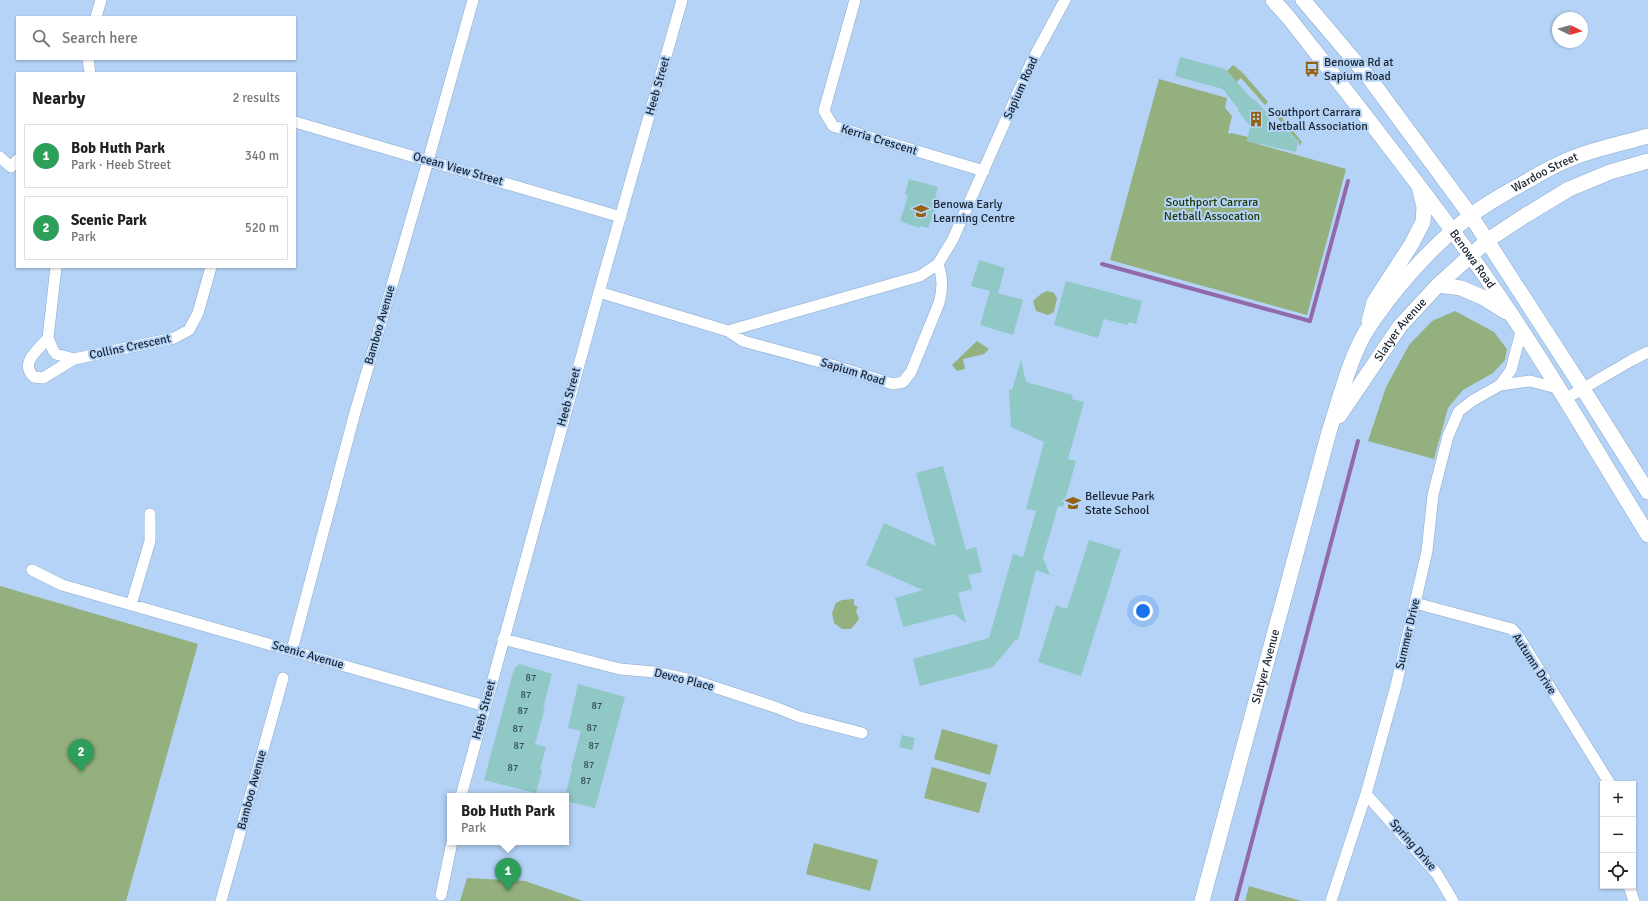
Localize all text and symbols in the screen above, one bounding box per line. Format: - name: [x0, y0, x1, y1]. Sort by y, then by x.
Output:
- north arrow: [1552, 12, 1588, 48]
- search box: [16, 16, 296, 60]
- icon: search: [30, 27, 52, 49]
- text: Search here: [62, 29, 138, 47]
- street label: Sapium Road: [1001, 54, 1041, 122]
- street label: Heeb Street: [642, 55, 674, 117]
- place label: Benowa Rd at Sapium Road: [1324, 55, 1393, 84]
- bus stop icon: Benowa Rd at Sapium Road: [1303, 60, 1321, 78]
- text: Nearby: [32, 88, 85, 109]
- text: 2 results: [232, 90, 280, 106]
- place label: Southport Carrara Netball Association: [1268, 105, 1368, 134]
- building icon: Southport Carrara Netball Association: [1247, 110, 1265, 128]
- street label: Kerria Crescent: [839, 121, 919, 159]
- text: Bob Huth Park: [71, 139, 165, 157]
- text: 1: [42, 148, 50, 164]
- text: 340 m: [245, 148, 279, 164]
- street label: Ocean View Street: [411, 149, 505, 189]
- street label: Wardoo Street: [1509, 149, 1580, 196]
- text: Park · Heeb Street: [71, 157, 171, 173]
- park label: Southport Carrara Netball Assocation: [1164, 195, 1260, 224]
- place label: Benowa Early Learning Centre: [933, 197, 1015, 226]
- school or university icon: Benowa Early Learning Centre: [912, 202, 930, 220]
- text: Scenic Park: [71, 211, 147, 229]
- text: 2: [42, 220, 50, 236]
- text: 520 m: [245, 220, 279, 236]
- street label: Benowa Road: [1446, 226, 1499, 291]
- text: Park: [71, 229, 96, 245]
- street label: Bamboo Avenue: [362, 284, 398, 366]
- street label: Slatyer Avenue: [1371, 295, 1430, 364]
- street label: Collins Crescent: [88, 331, 172, 363]
- street label: Sapium Road: [819, 355, 887, 389]
- street label: Heeb Street: [554, 366, 584, 428]
- place label: Bellevue Park State School: [1085, 489, 1155, 518]
- school or university icon: Bellevue Park State School: [1064, 494, 1082, 512]
- street label: Summer Drive: [1393, 597, 1423, 671]
- your location: [1133, 601, 1153, 621]
- street label: Slatyer Avenue: [1248, 628, 1283, 705]
- street label: Autumn Drive: [1509, 631, 1559, 697]
- street label: Scenic Avenue: [270, 638, 346, 672]
- street label: Devco Place: [652, 665, 716, 695]
- house number: 87: [526, 672, 536, 684]
- street label: Heeb Street: [469, 679, 499, 741]
- house number: 87: [521, 689, 531, 701]
- house number: 87: [592, 700, 602, 712]
- house number: 87: [518, 705, 528, 717]
- house number: 87: [587, 722, 597, 734]
- house number: 87: [513, 723, 523, 735]
- pin: 2: [68, 739, 94, 772]
- house number: 87: [514, 740, 524, 752]
- house number: 87: [589, 740, 599, 752]
- street label: Bamboo Avenue: [234, 749, 270, 831]
- house number: 87: [584, 759, 594, 771]
- house number: 87: [508, 762, 518, 774]
- house number: 87: [581, 775, 591, 787]
- map controls: [1600, 781, 1636, 889]
- button: +: [1600, 781, 1636, 817]
- popup: [447, 793, 569, 845]
- text: Bob Huth Park: [461, 802, 555, 820]
- street label: Spring Drive: [1387, 816, 1439, 874]
- button: −: [1600, 817, 1636, 853]
- text: Park: [461, 820, 486, 836]
- button: locate: [1600, 853, 1636, 889]
- pin: 1: [495, 858, 521, 891]

